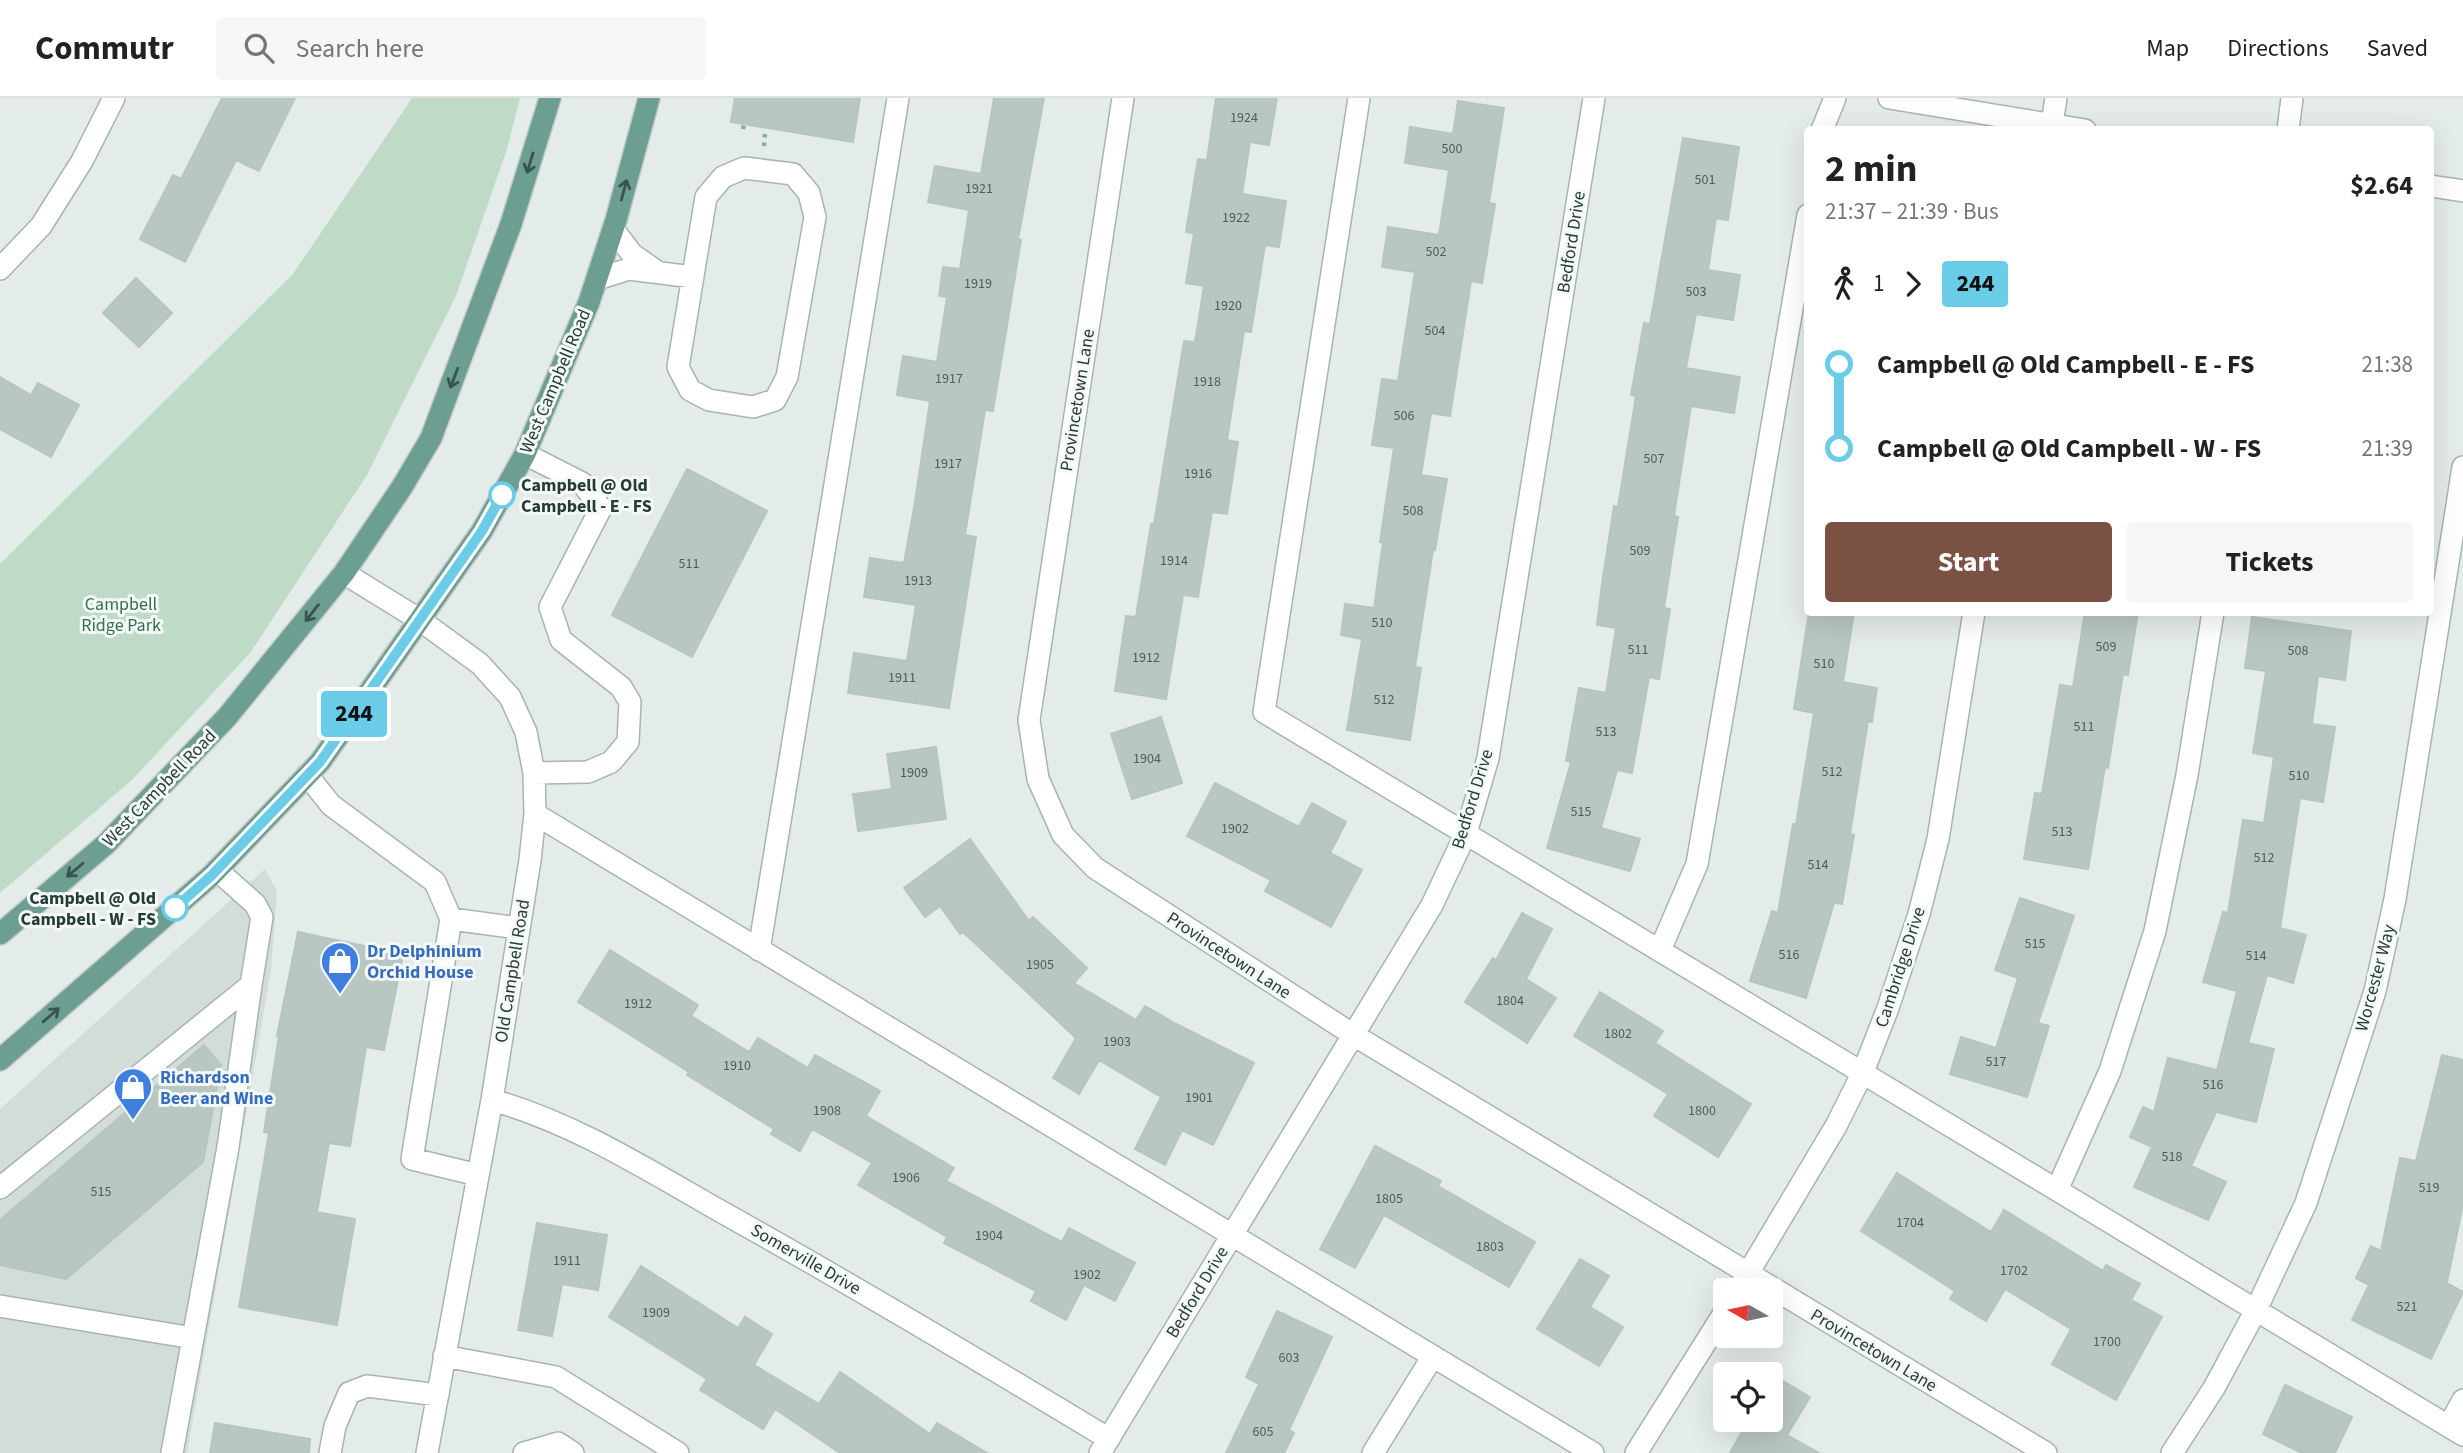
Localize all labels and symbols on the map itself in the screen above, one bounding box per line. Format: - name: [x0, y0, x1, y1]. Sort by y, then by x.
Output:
- house number: 1924: [1230, 108, 1258, 128]
- house number: 500: [1442, 139, 1462, 159]
- one-way arrow: [523, 152, 535, 174]
- house number: 501: [1695, 170, 1715, 190]
- one-way arrow: [618, 179, 631, 202]
- house number: 1921: [965, 179, 993, 199]
- street label: Bedford Drive: [1551, 189, 1592, 295]
- house number: 1922: [1222, 208, 1250, 228]
- house number: 502: [1426, 242, 1446, 262]
- house number: 1919: [964, 274, 992, 294]
- house number: 503: [1686, 282, 1706, 302]
- house number: 1920: [1214, 296, 1242, 316]
- street label: West Campbell Road: [514, 305, 597, 457]
- house number: 504: [1425, 321, 1445, 341]
- street label: Provincetown Lane: [1054, 327, 1101, 473]
- one-way arrow: [446, 366, 459, 388]
- house number: 1917: [935, 369, 963, 389]
- house number: 1918: [1193, 372, 1221, 392]
- house number: 506: [1394, 406, 1414, 426]
- house number: 507: [1644, 449, 1664, 469]
- house number: 1917: [934, 454, 962, 474]
- house number: 1916: [1184, 464, 1212, 484]
- place label: Campbell @ Old Campbell - E - FS: [521, 473, 652, 519]
- marker: Campbell @ Old Campbell - E - FS: [489, 482, 515, 508]
- house number: 508: [1403, 501, 1423, 521]
- house number: 509: [1630, 541, 1650, 561]
- house number: 1914: [1160, 551, 1188, 571]
- house number: 511: [679, 554, 699, 574]
- house number: 1913: [904, 571, 932, 591]
- park label: Campbell Ridge Park: [81, 592, 161, 638]
- one-way arrow: [304, 603, 319, 622]
- house number: 510: [1372, 613, 1392, 633]
- house number: 509: [2096, 637, 2116, 657]
- house number: 511: [1628, 640, 1648, 660]
- house number: 508: [2288, 641, 2308, 661]
- house number: 1912: [1132, 648, 1160, 668]
- house number: 510: [1814, 654, 1834, 674]
- house number: 1911: [888, 668, 916, 688]
- house number: 512: [1374, 690, 1394, 710]
- line badge: 244: [314, 691, 394, 737]
- house number: 511: [2074, 717, 2094, 737]
- house number: 513: [1596, 722, 1616, 742]
- street label: West Campbell Road: [97, 724, 222, 853]
- street label: Bedford Drive: [1445, 746, 1500, 852]
- house number: 1904: [1133, 749, 1161, 769]
- house number: 512: [1822, 762, 1842, 782]
- house number: 1909: [900, 763, 928, 783]
- house number: 510: [2289, 766, 2309, 786]
- house number: 515: [1571, 802, 1591, 822]
- house number: 1902: [1221, 819, 1249, 839]
- house number: 513: [2052, 822, 2072, 842]
- house number: 512: [2254, 848, 2274, 868]
- house number: 514: [1808, 855, 1828, 875]
- one-way arrow: [67, 862, 85, 878]
- place label: Campbell @ Old Campbell - W - FS: [20, 886, 156, 932]
- marker: Campbell @ Old Campbell - W - FS: [162, 895, 188, 921]
- street label: Old Campbell Road: [489, 898, 536, 1044]
- street label: Cambridge Drive: [1869, 904, 1932, 1031]
- street label: Provincetown Lane: [1162, 906, 1296, 1005]
- street label: Worcester Way: [2349, 921, 2402, 1034]
- house number: 515: [2025, 934, 2045, 954]
- place label: Dr Delphinium Orchid House: [367, 939, 482, 985]
- shop icon: Dr Delphinium Orchid House: [319, 940, 361, 995]
- house number: 516: [1779, 945, 1799, 965]
- house number: 514: [2246, 946, 2266, 966]
- house number: 1905: [1026, 955, 1054, 975]
- house number: 1804: [1496, 991, 1524, 1011]
- house number: 1912: [624, 994, 652, 1014]
- one-way arrow: [42, 1007, 60, 1023]
- house number: 1802: [1604, 1024, 1632, 1044]
- house number: 1903: [1103, 1032, 1131, 1052]
- house number: 517: [1986, 1052, 2006, 1072]
- house number: 1910: [723, 1056, 751, 1076]
- place label: Richardson Beer and Wine: [160, 1065, 273, 1111]
- shop icon: Richardson Beer and Wine: [112, 1066, 154, 1121]
- house number: 516: [2203, 1075, 2223, 1095]
- house number: 1901: [1185, 1088, 1213, 1108]
- house number: 1908: [813, 1101, 841, 1121]
- house number: 1800: [1688, 1101, 1716, 1121]
- house number: 518: [2162, 1147, 2182, 1167]
- house number: 1906: [892, 1168, 920, 1188]
- house number: 519: [2419, 1178, 2439, 1198]
- house number: 515: [91, 1182, 111, 1202]
- house number: 1805: [1375, 1189, 1403, 1209]
- house number: 1704: [1896, 1213, 1924, 1233]
- street label: Somerville Drive: [746, 1218, 866, 1301]
- house number: 1904: [975, 1226, 1003, 1246]
- house number: 1803: [1476, 1237, 1504, 1257]
- street label: Bedford Drive: [1160, 1242, 1235, 1343]
- house number: 1911: [553, 1251, 581, 1271]
- house number: 1702: [2000, 1261, 2028, 1281]
- house number: 1902: [1073, 1265, 1101, 1285]
- north arrow: [1713, 1278, 1783, 1348]
- house number: 521: [2397, 1297, 2417, 1317]
- house number: 1909: [642, 1303, 670, 1323]
- street label: Provincetown Lane: [1806, 1303, 1942, 1398]
- house number: 1700: [2093, 1332, 2121, 1352]
- house number: 603: [1279, 1348, 1299, 1368]
- house number: 605: [1253, 1422, 1273, 1442]

